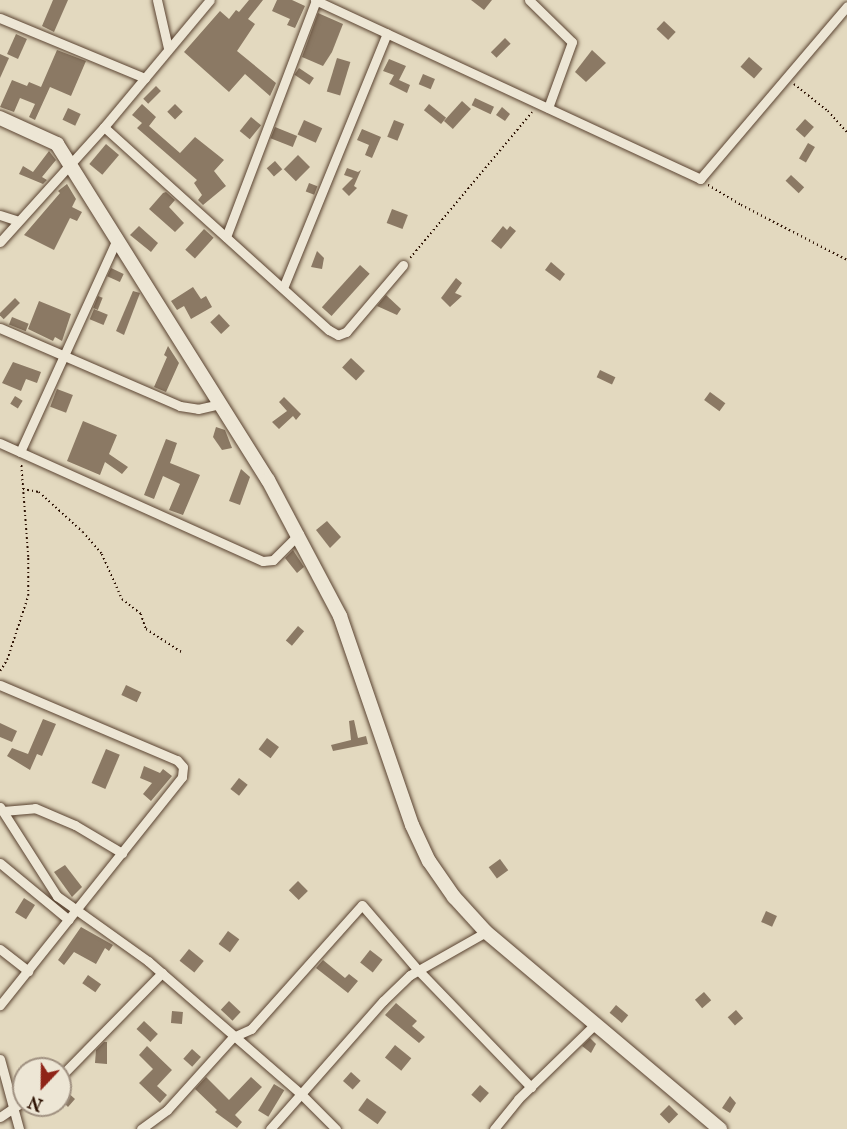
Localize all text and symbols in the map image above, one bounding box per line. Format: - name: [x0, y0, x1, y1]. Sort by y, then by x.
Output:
- north arrow: [12, 1057, 72, 1117]
- text: N: [26, 1090, 46, 1114]

